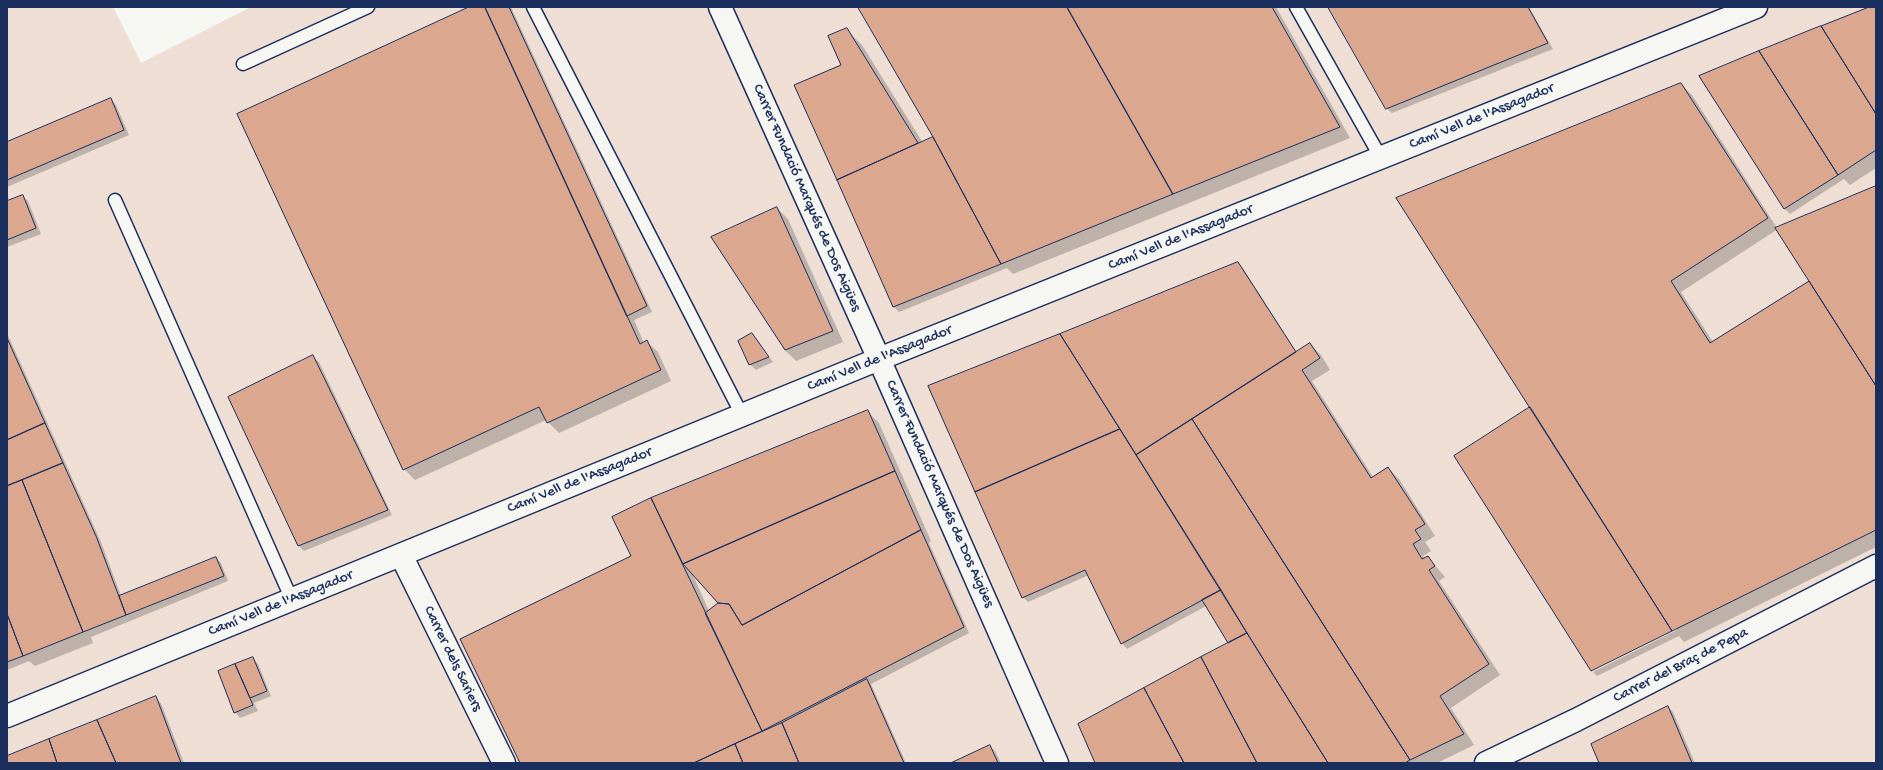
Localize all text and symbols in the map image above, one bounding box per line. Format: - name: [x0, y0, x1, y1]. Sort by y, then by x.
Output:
- street label: Camí Vell de l'Assagador: [1407, 80, 1557, 154]
- street label: Carrer Fundació Marqués de Dos Aigües: [748, 82, 864, 314]
- street label: Camí Vell de l'Assagador: [1106, 201, 1256, 275]
- street label: Camí Vell de l'Assagador: [805, 322, 955, 396]
- street label: Carrer Fundació Marqués de Dos Aigües: [881, 378, 997, 610]
- street label: Camí Vell de l'Assagador: [505, 444, 655, 518]
- street label: Camí Vell de l'Assagador: [206, 567, 356, 641]
- street label: Carrer dels Sariers: [419, 603, 485, 715]
- street label: Carrer del Braç de Pepa: [1611, 624, 1751, 708]

